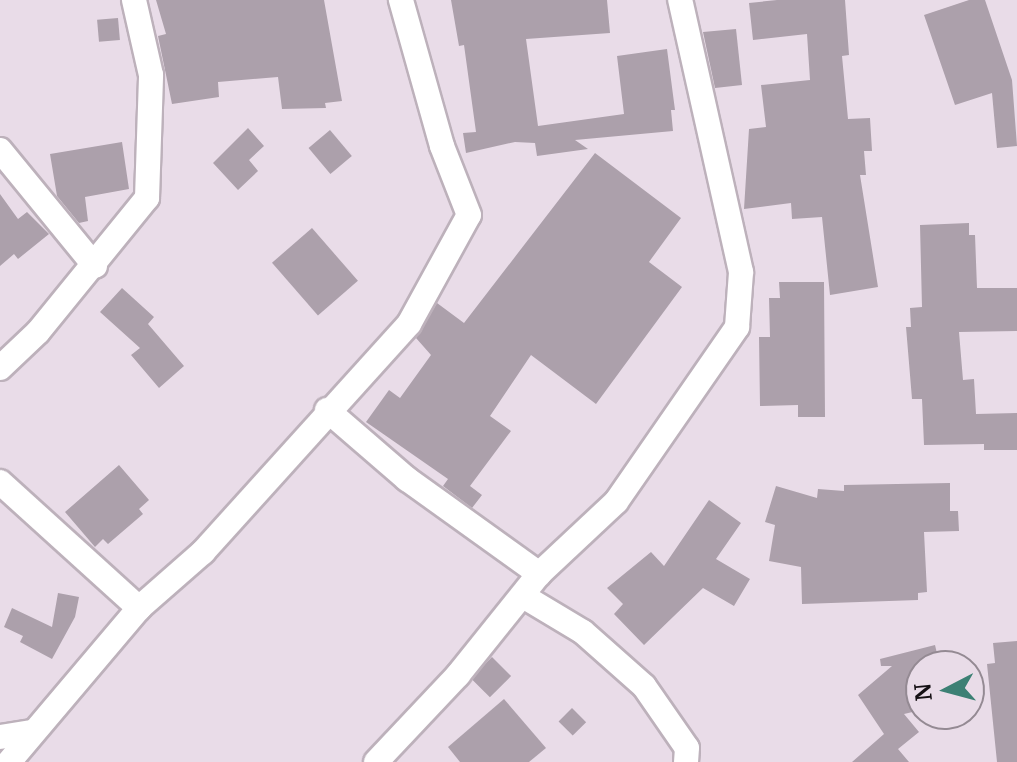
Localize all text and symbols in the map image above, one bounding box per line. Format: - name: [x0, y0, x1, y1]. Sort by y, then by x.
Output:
- north arrow: [905, 650, 985, 730]
- text: N: [908, 682, 938, 702]

